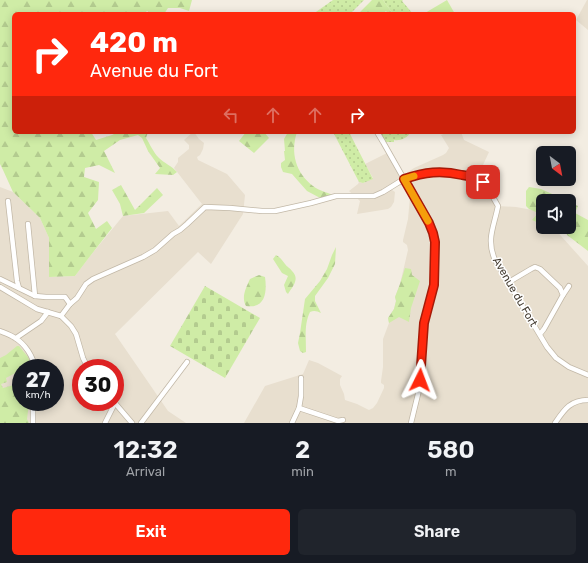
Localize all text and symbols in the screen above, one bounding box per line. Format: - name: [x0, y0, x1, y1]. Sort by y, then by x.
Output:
- text: 420 m: [90, 26, 178, 59]
- icon: right: [24, 28, 76, 80]
- text: Avenue du Fort: [90, 60, 218, 82]
- icon: left: [220, 104, 242, 126]
- icon: ahead: [262, 104, 284, 126]
- icon: ahead: [304, 104, 326, 126]
- icon: right: [346, 104, 368, 126]
- north arrow: [536, 146, 576, 186]
- map controls: [536, 146, 576, 234]
- pin: [466, 165, 500, 199]
- icon: arrive: [472, 171, 494, 193]
- button: sound: [536, 194, 576, 234]
- street label: Avenue du Fort: [490, 255, 541, 330]
- speed limit sign: 30: [72, 359, 124, 411]
- position arrow: [399, 359, 441, 401]
- text: 27: [26, 368, 50, 392]
- text: km/h: [26, 389, 50, 401]
- text: 12:32: [114, 436, 178, 464]
- text: 2: [295, 436, 310, 464]
- text: 580: [427, 436, 474, 464]
- text: Arrival: [126, 464, 165, 479]
- text: min: [291, 464, 314, 479]
- text: m: [445, 464, 457, 479]
- button: Exit: [12, 509, 290, 555]
- button: Share: [298, 509, 576, 555]

